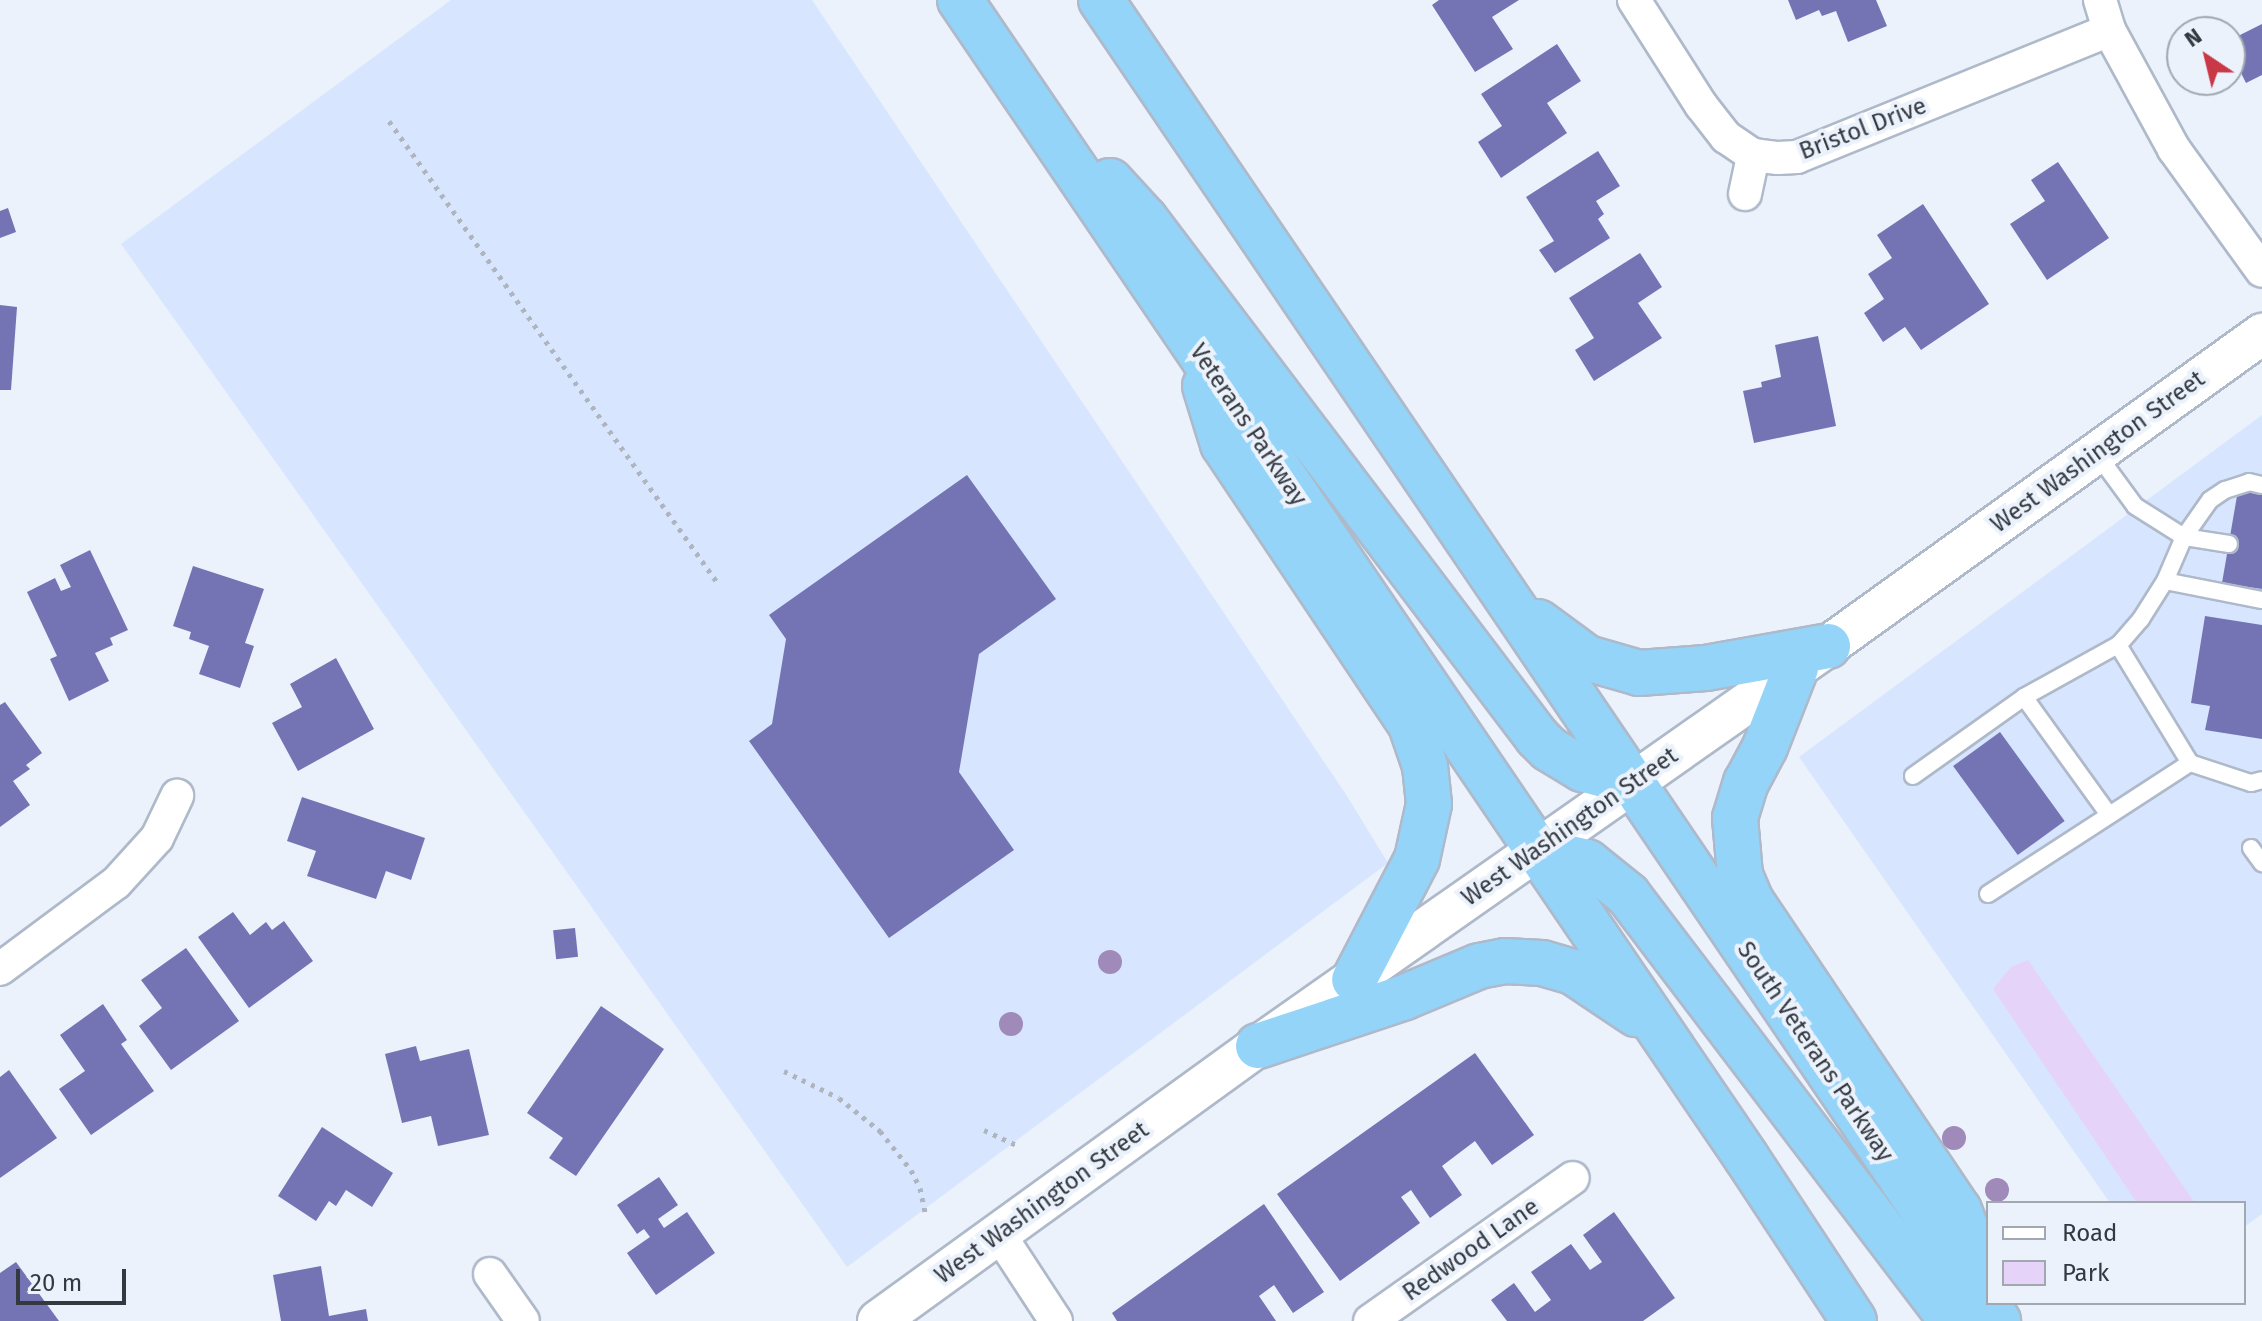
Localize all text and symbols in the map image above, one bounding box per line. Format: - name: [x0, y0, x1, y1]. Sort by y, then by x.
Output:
- north arrow: [2166, 16, 2246, 96]
- text: N: [2179, 22, 2207, 53]
- street label: Bristol Drive: [1795, 92, 1931, 166]
- street label: Veterans Parkway: [1183, 339, 1313, 511]
- street label: West Washington Street: [1985, 365, 2211, 539]
- street label: West Washington Street: [1456, 741, 1684, 913]
- street label: South Veterans Parkway: [1731, 937, 1899, 1167]
- street label: West Washington Street: [929, 1116, 1155, 1290]
- street label: Redwood Lane: [1397, 1192, 1545, 1308]
- legend: [1986, 1201, 2246, 1305]
- text: Road: [2062, 1219, 2117, 1247]
- scale bar: [20, 1253, 130, 1303]
- text: Park: [2062, 1259, 2109, 1287]
- text: 20 m: [30, 1269, 82, 1297]

